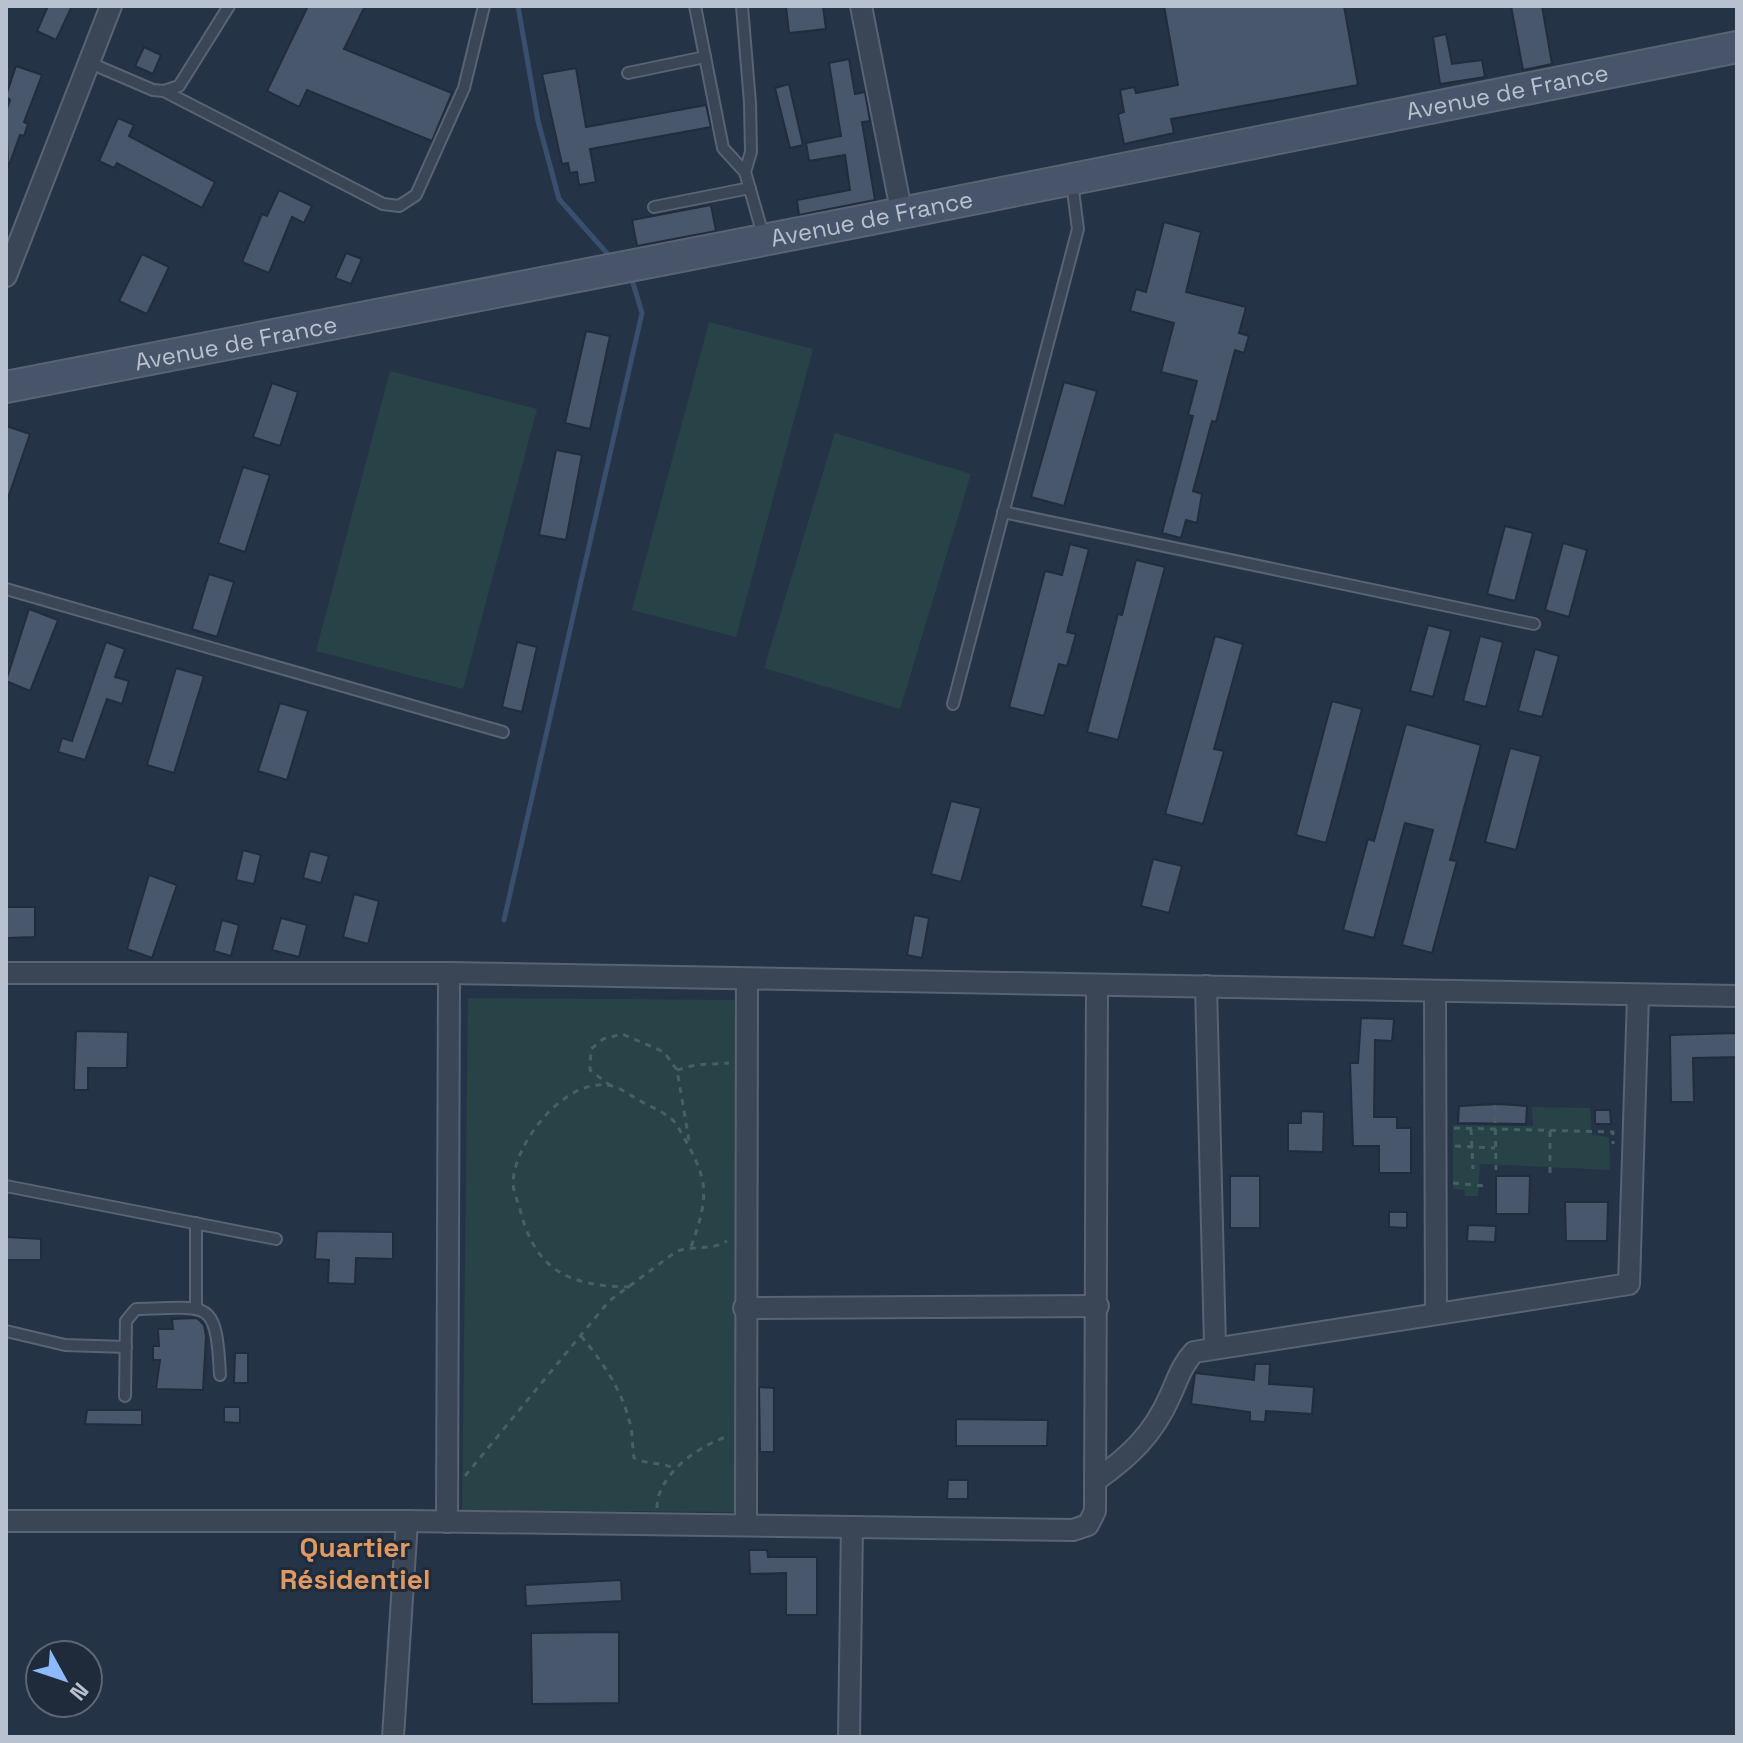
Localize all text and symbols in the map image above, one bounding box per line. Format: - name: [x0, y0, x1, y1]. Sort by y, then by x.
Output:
- street label: Avenue de France: [1403, 57, 1611, 127]
- street label: Avenue de France: [768, 183, 976, 254]
- street label: Avenue de France: [132, 308, 340, 377]
- district label: Quartier Résidentiel: [280, 1529, 430, 1597]
- north arrow: [24, 1639, 104, 1719]
- text: N: [64, 1677, 95, 1707]

